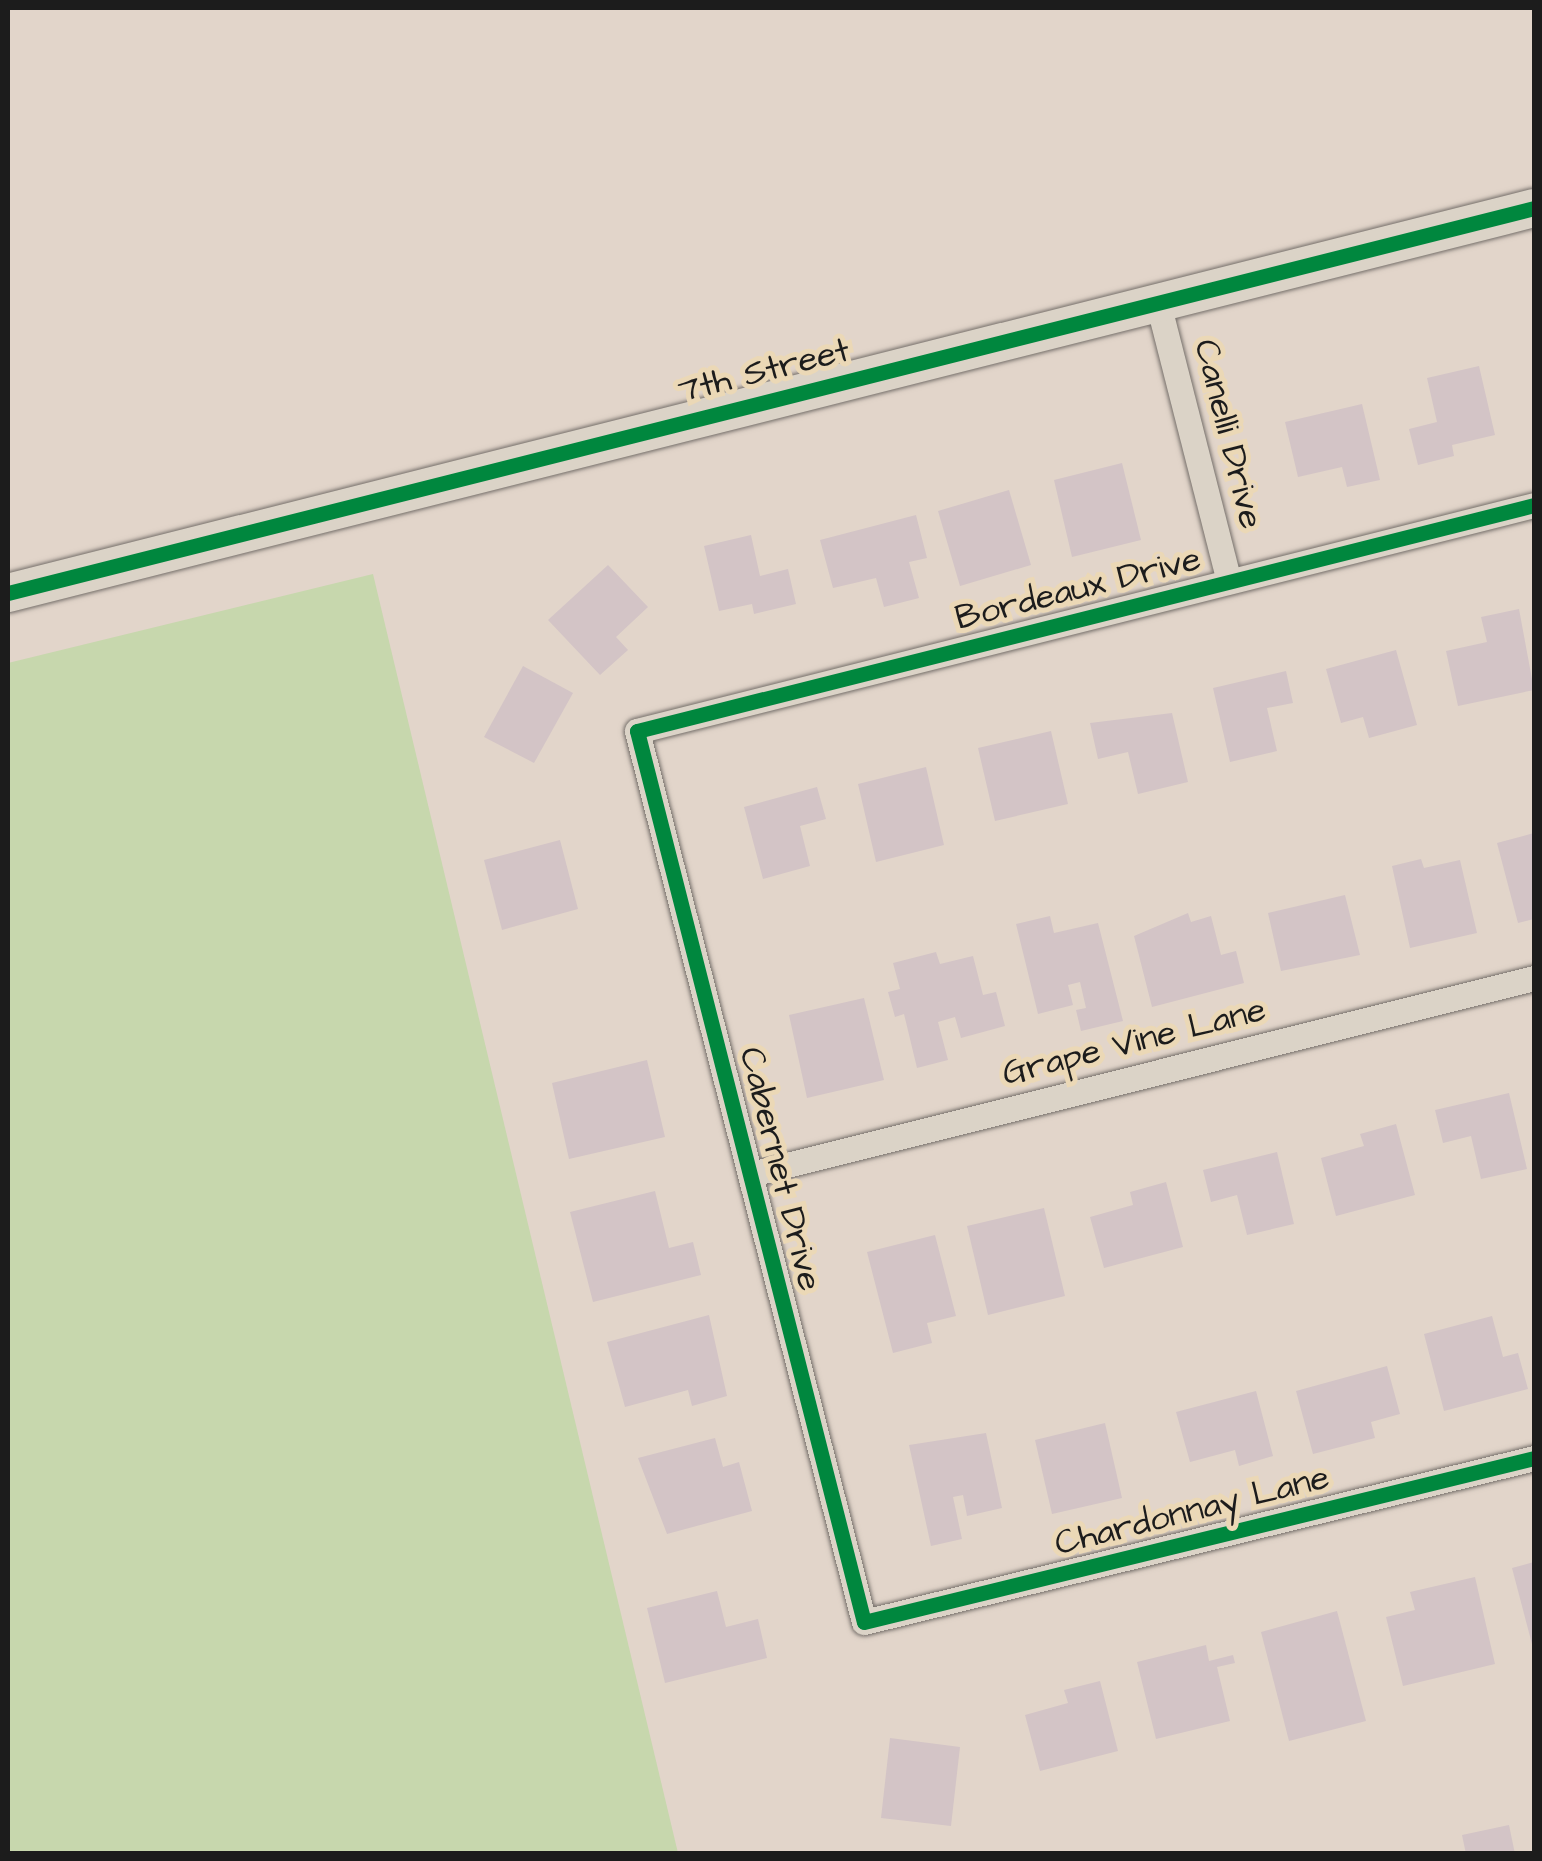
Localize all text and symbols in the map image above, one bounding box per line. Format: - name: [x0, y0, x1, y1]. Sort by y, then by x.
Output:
- street label: 7th Street: [674, 329, 854, 413]
- street label: Canelli Drive: [1184, 335, 1272, 533]
- street label: Bordeaux Drive: [951, 538, 1205, 640]
- street label: Grape Vine Lane: [998, 989, 1270, 1095]
- street label: Cabernet Drive: [729, 1043, 831, 1295]
- street label: Chardonnay Lane: [1050, 1457, 1334, 1565]

